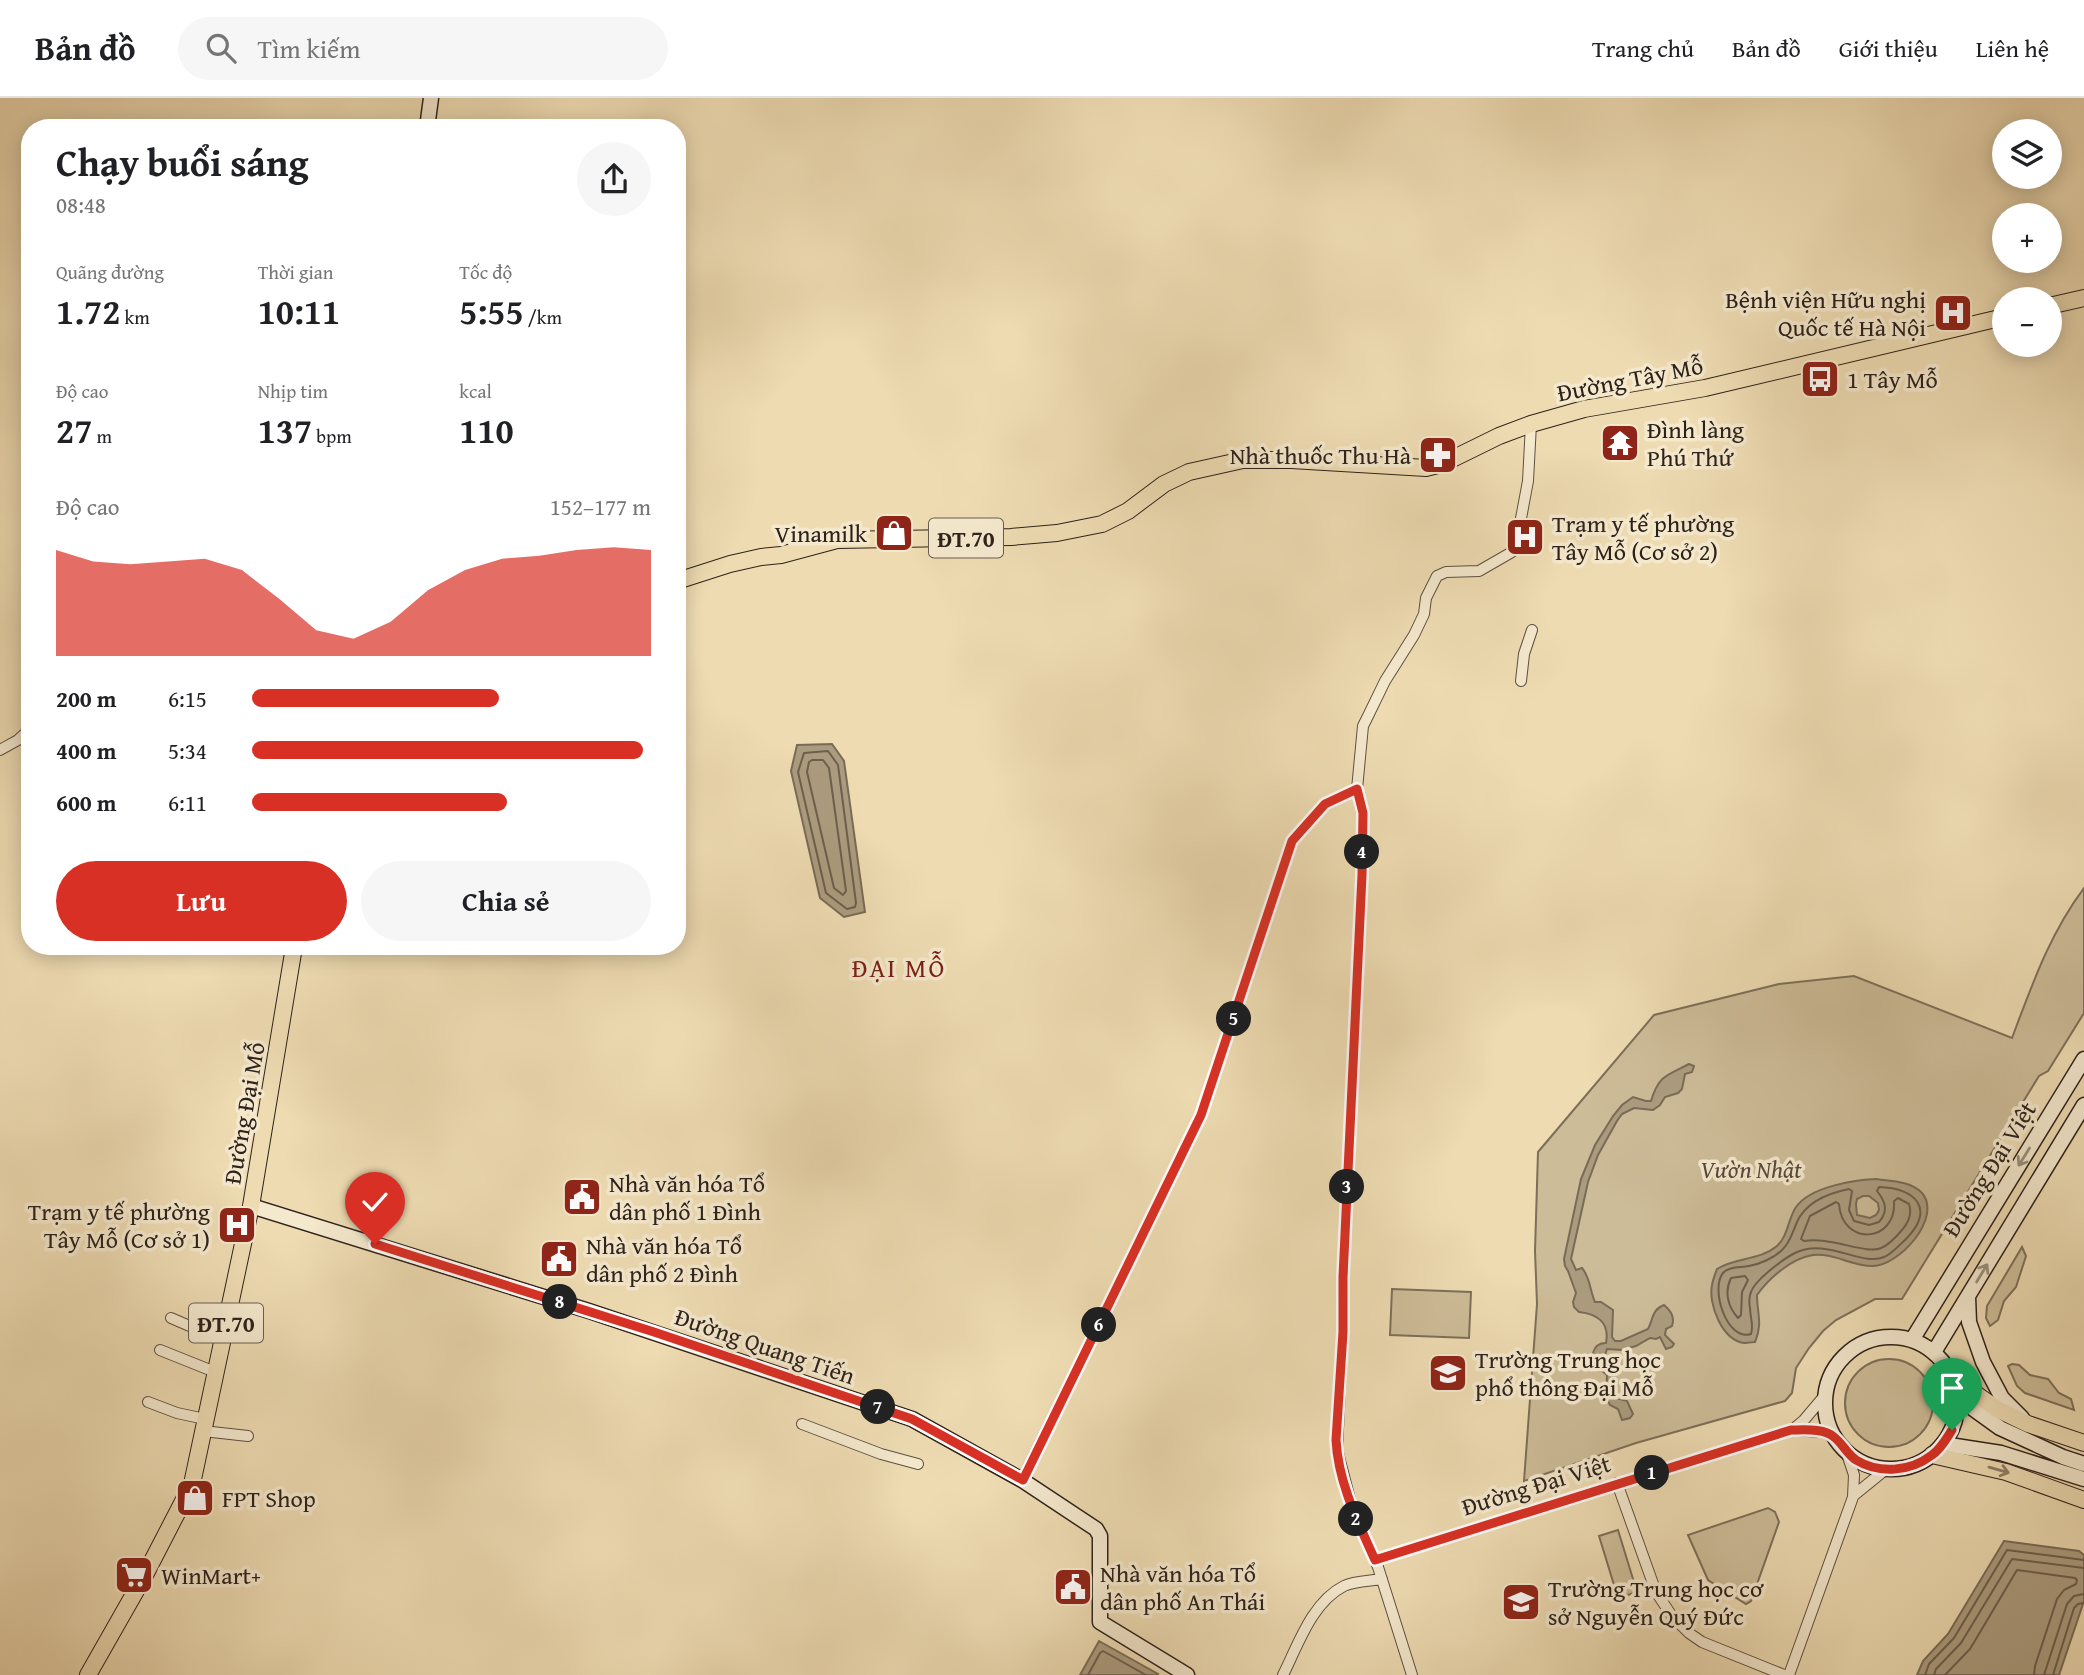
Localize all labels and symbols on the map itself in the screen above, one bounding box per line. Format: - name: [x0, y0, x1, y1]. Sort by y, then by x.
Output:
- place label: Bệnh viện Hữu nghị Quốc tế Hà Nội: [1725, 282, 1926, 345]
- hospital icon: Bệnh viện Hữu nghị Quốc tế Hà Nội: [1932, 292, 1974, 334]
- street label: Đường Tây Mỗ: [1554, 348, 1706, 410]
- bus stop icon: 1 Tây Mỗ: [1799, 358, 1841, 400]
- place label: 1 Tây Mỗ: [1847, 362, 1938, 397]
- place label: Đình làng Phú Thứ: [1647, 412, 1744, 475]
- temple icon: Đình làng Phú Thứ: [1599, 422, 1641, 464]
- pharmacy icon: Nhà thuốc Thu Hà: [1417, 434, 1459, 476]
- place label: Nhà thuốc Thu Hà: [1230, 438, 1412, 473]
- place label: Trạm y tế phường Tây Mỗ (Cơ sở 2): [1552, 506, 1734, 569]
- shop icon: Vinamilk: [873, 512, 915, 554]
- place label: Vinamilk: [774, 516, 868, 551]
- hospital icon: Trạm y tế phường Tây Mỗ (Cơ sở 2): [1504, 516, 1546, 558]
- road number: ĐT.70: [929, 518, 1003, 558]
- pin: 4: [1344, 834, 1380, 870]
- district label: ĐẠI MỖ: [852, 948, 946, 987]
- pin: 5: [1216, 1002, 1252, 1037]
- street label: Đường Đại Mỗ: [214, 1039, 274, 1187]
- street label: Đường Đại Việt: [1933, 1094, 2045, 1244]
- one-way arrow: [2017, 1146, 2031, 1166]
- park label: Vườn Nhật: [1700, 1152, 1802, 1187]
- place label: Nhà văn hóa Tổ dân phố 1 Đình: [609, 1166, 765, 1229]
- pin: 3: [1330, 1170, 1364, 1204]
- pin: [345, 1172, 405, 1244]
- public building icon: Nhà văn hóa Tổ dân phố 1 Đình: [561, 1176, 603, 1218]
- place label: Trạm y tế phường Tây Mỗ (Cơ sở 1): [28, 1194, 210, 1257]
- hospital icon: Trạm y tế phường Tây Mỗ (Cơ sở 1): [216, 1204, 258, 1246]
- place label: Nhà văn hóa Tổ dân phố 2 Đình: [586, 1228, 742, 1291]
- public building icon: Nhà văn hóa Tổ dân phố 2 Đình: [538, 1238, 580, 1280]
- one-way arrow: [1976, 1263, 1990, 1283]
- pin: 8: [542, 1284, 578, 1320]
- street label: Đường Quang Tiến: [670, 1299, 860, 1393]
- road number: ĐT.70: [189, 1304, 263, 1342]
- pin: 6: [1082, 1308, 1116, 1342]
- place label: Trường Trung học phổ thông Đại Mỗ: [1475, 1342, 1661, 1405]
- school or university icon: Trường Trung học phổ thông Đại Mỗ: [1427, 1352, 1469, 1394]
- pin: [1922, 1358, 1982, 1430]
- pin: 7: [860, 1390, 896, 1424]
- street label: Đường Đại Việt: [1457, 1446, 1615, 1524]
- pin: 1: [1634, 1456, 1670, 1490]
- one-way arrow: [1987, 1465, 2009, 1478]
- shop icon: FPT Shop: [174, 1477, 216, 1519]
- place label: FPT Shop: [222, 1481, 316, 1516]
- pin: 2: [1338, 1502, 1374, 1536]
- supermarket icon: WinMart+: [113, 1554, 155, 1596]
- place label: Nhà văn hóa Tổ dân phố An Thái: [1100, 1556, 1265, 1619]
- place label: WinMart+: [161, 1558, 261, 1593]
- public building icon: Nhà văn hóa Tổ dân phố An Thái: [1052, 1566, 1094, 1608]
- place label: Trường Trung học cơ sở Nguyễn Quý Đức: [1548, 1571, 1764, 1634]
- school or university icon: Trường Trung học cơ sở Nguyễn Quý Đức: [1500, 1581, 1542, 1623]

